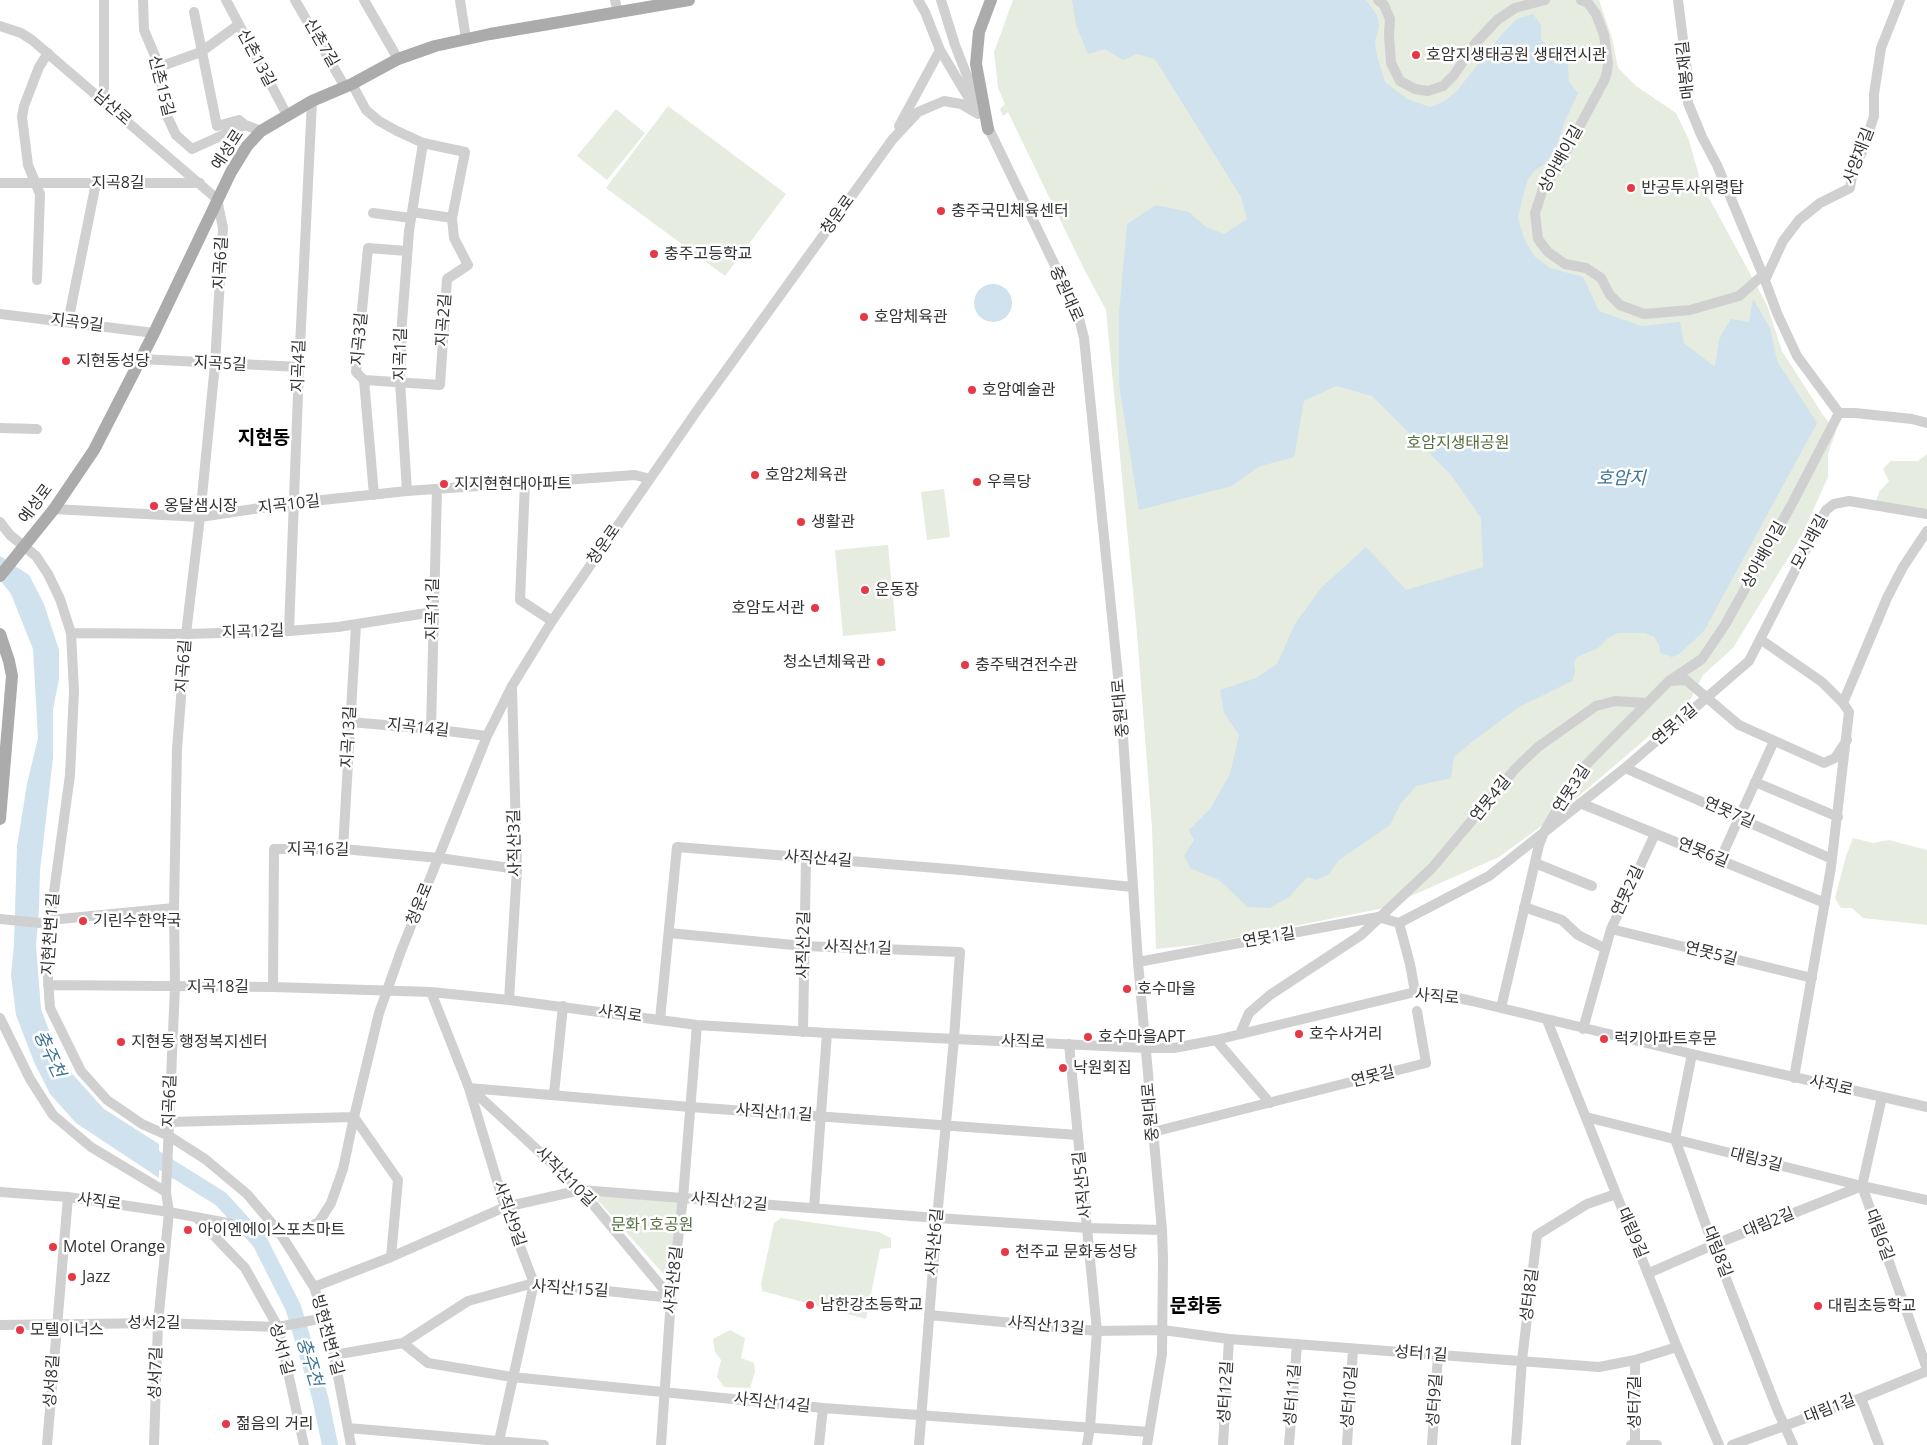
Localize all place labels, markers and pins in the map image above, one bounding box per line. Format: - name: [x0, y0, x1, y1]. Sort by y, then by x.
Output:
- place label: 호암지생태공원 생태전시관: [1426, 45, 1607, 65]
- marker: 호암지생태공원 생태전시관: [1410, 49, 1422, 61]
- place label: 반공투사위령탑: [1641, 178, 1744, 198]
- marker: 반공투사위령탑: [1625, 182, 1637, 194]
- place label: 충주국민체육센터: [951, 201, 1069, 221]
- marker: 충주국민체육센터: [935, 205, 947, 217]
- place label: 충주고등학교: [664, 244, 752, 264]
- marker: 충주고등학교: [648, 248, 660, 260]
- place label: 호암체육관: [874, 307, 948, 327]
- marker: 호암체육관: [858, 311, 870, 323]
- place label: 지현동성당: [76, 351, 150, 371]
- marker: 지현동성당: [60, 355, 72, 367]
- place label: 호암예술관: [982, 380, 1056, 400]
- marker: 호암예술관: [966, 384, 978, 396]
- place label: 호암2체육관: [765, 465, 848, 485]
- marker: 호암2체육관: [749, 469, 761, 481]
- place label: 우륵당: [987, 472, 1031, 492]
- place label: 지지현현대아파트: [454, 474, 572, 494]
- marker: 우륵당: [971, 476, 983, 488]
- marker: 지지현현대아파트: [438, 478, 450, 490]
- place label: 옹달샘시장: [164, 496, 238, 516]
- marker: 옹달샘시장: [148, 500, 160, 512]
- place label: 생활관: [811, 512, 855, 532]
- marker: 생활관: [795, 516, 807, 528]
- place label: 운동장: [875, 580, 919, 600]
- marker: 운동장: [859, 584, 871, 596]
- place label: 호암도서관: [731, 598, 805, 618]
- marker: 호암도서관: [809, 602, 821, 614]
- place label: 청소년체육관: [783, 652, 871, 672]
- place label: 충주택견전수관: [975, 655, 1078, 675]
- marker: 청소년체육관: [875, 656, 887, 668]
- marker: 충주택견전수관: [959, 659, 971, 671]
- place label: 기린수한약국: [93, 911, 181, 931]
- marker: 기린수한약국: [77, 915, 89, 927]
- place label: 호수마을: [1137, 979, 1196, 999]
- marker: 호수마을: [1121, 983, 1133, 995]
- place label: 호수사거리: [1309, 1024, 1383, 1044]
- place label: 호수마을APT: [1098, 1027, 1185, 1047]
- marker: 호수사거리: [1293, 1028, 1305, 1040]
- place label: 럭키아파트후문: [1614, 1029, 1717, 1049]
- marker: 호수마을APT: [1082, 1031, 1094, 1043]
- place label: 지현동 행정복지센터: [131, 1032, 268, 1052]
- marker: 럭키아파트후문: [1598, 1033, 1610, 1045]
- marker: 지현동 행정복지센터: [115, 1036, 127, 1048]
- place label: 낙원회집: [1073, 1058, 1132, 1078]
- marker: 낙원회집: [1057, 1062, 1069, 1074]
- place label: 아이엔에이스포츠마트: [198, 1220, 345, 1240]
- marker: 아이엔에이스포츠마트: [182, 1224, 194, 1236]
- place label: Motel Orange: [63, 1237, 165, 1257]
- marker: Motel Orange: [47, 1241, 59, 1253]
- place label: 천주교 문화동성당: [1015, 1242, 1137, 1262]
- marker: 천주교 문화동성당: [999, 1246, 1011, 1258]
- place label: Jazz: [82, 1267, 110, 1287]
- marker: Jazz: [66, 1271, 78, 1283]
- place label: 남한강초등학교: [820, 1295, 923, 1315]
- place label: 대림초등학교: [1828, 1296, 1916, 1316]
- marker: 남한강초등학교: [804, 1299, 816, 1311]
- marker: 대림초등학교: [1812, 1300, 1824, 1312]
- place label: 모텔이너스: [30, 1320, 104, 1340]
- marker: 모텔이너스: [14, 1324, 26, 1336]
- place label: 젊음의 거리: [236, 1414, 314, 1434]
- marker: 젊음의 거리: [220, 1418, 232, 1430]

